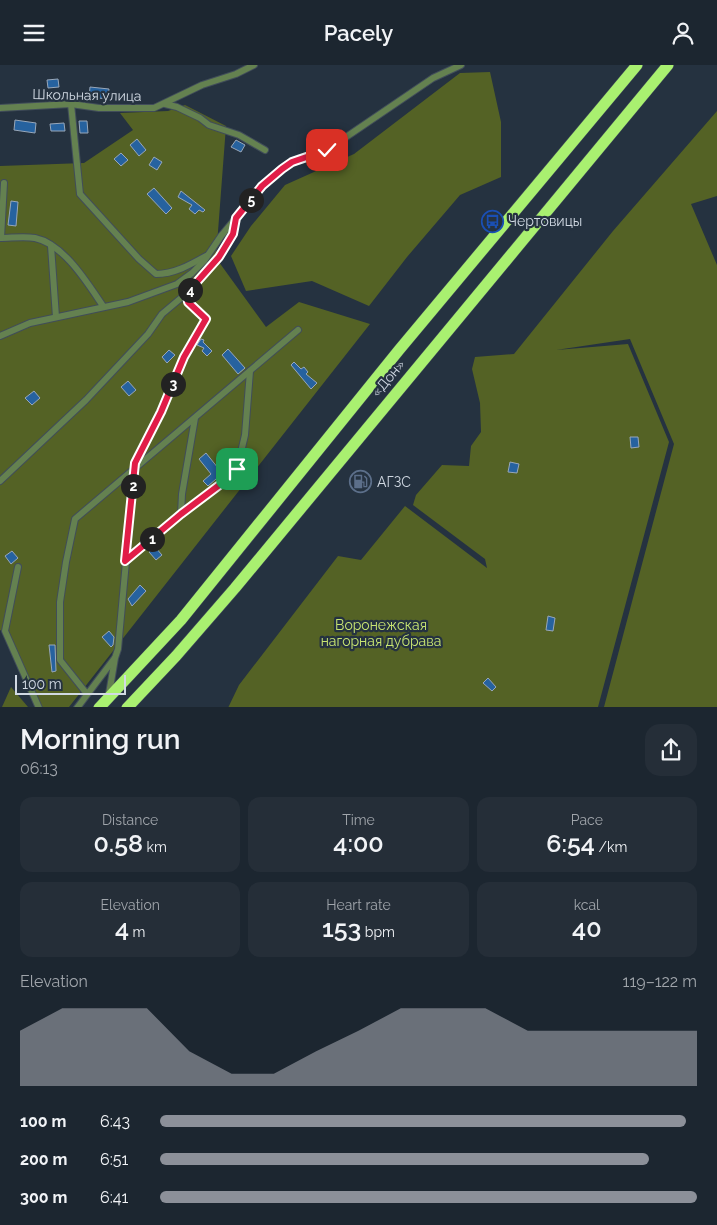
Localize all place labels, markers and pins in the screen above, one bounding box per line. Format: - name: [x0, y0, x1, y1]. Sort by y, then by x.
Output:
- pin: [306, 129, 348, 171]
- pin: 5: [238, 187, 264, 213]
- bus stop icon: Чертовицы: [480, 209, 504, 233]
- place label: Чертовицы: [508, 213, 582, 229]
- pin: 4: [178, 277, 202, 303]
- pin: 3: [160, 371, 186, 397]
- pin: [216, 448, 258, 490]
- fuel station icon: АГЗС: [349, 470, 373, 494]
- pin: 2: [120, 473, 146, 499]
- place label: АГЗС: [377, 474, 411, 490]
- pin: 1: [140, 527, 164, 551]

